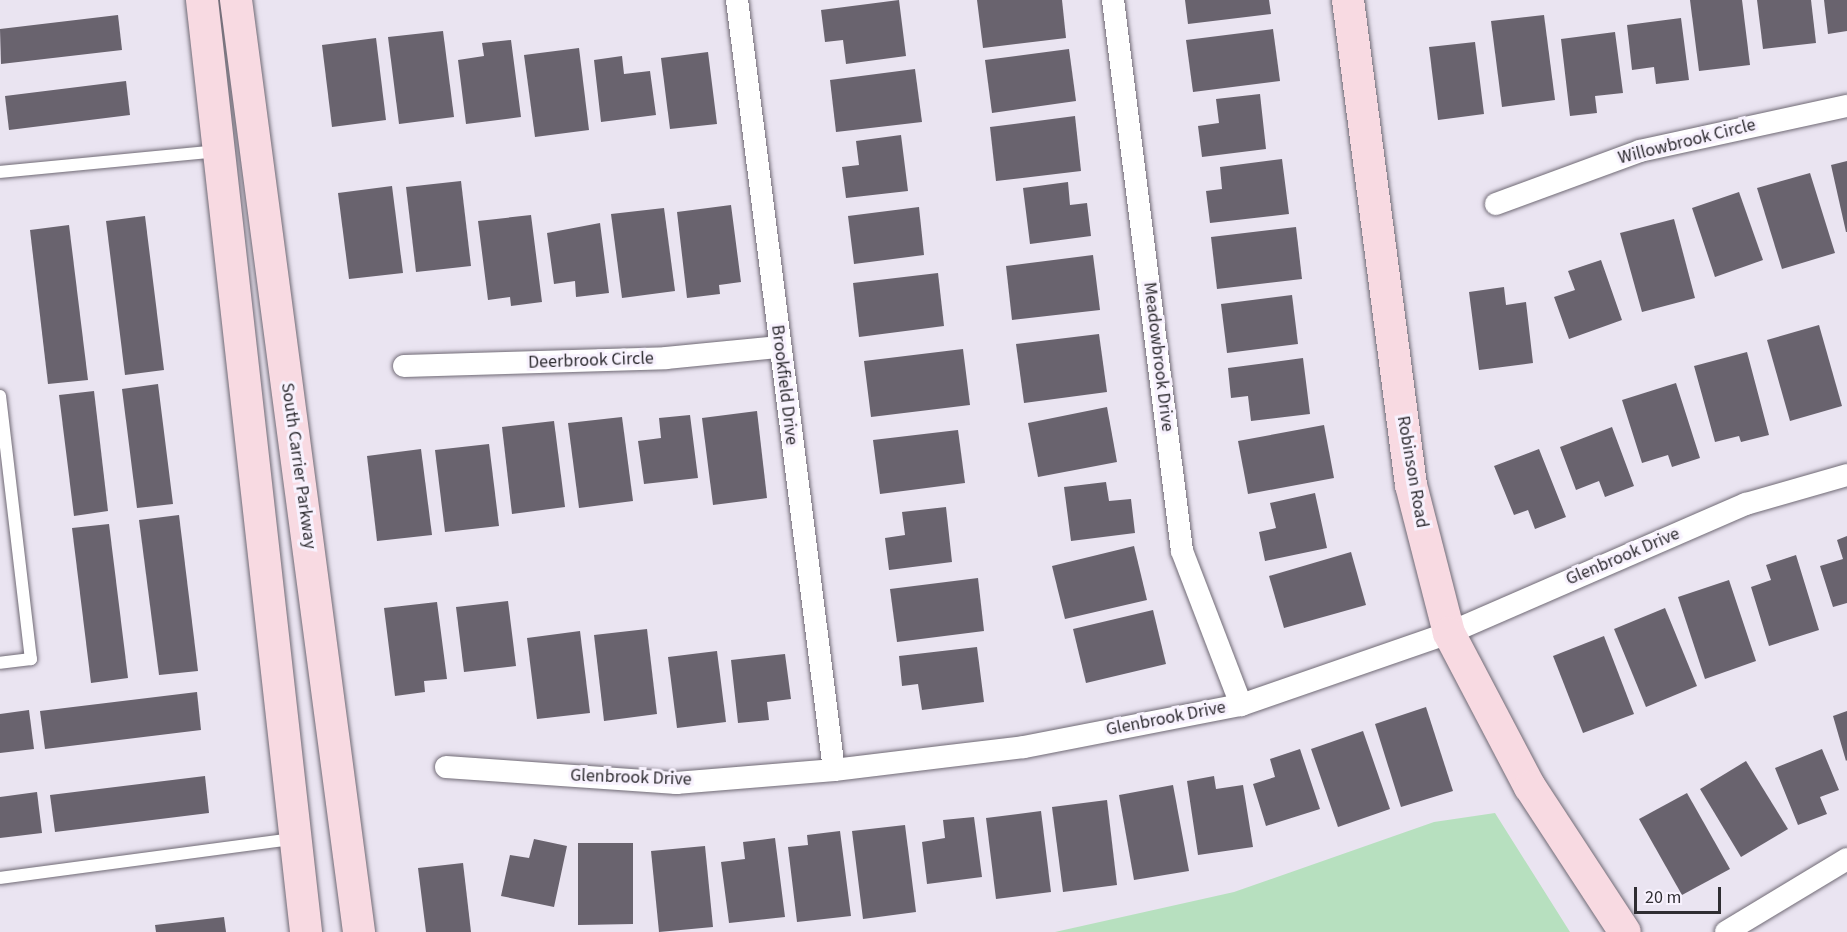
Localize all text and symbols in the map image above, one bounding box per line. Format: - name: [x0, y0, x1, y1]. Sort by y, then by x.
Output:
- street label: Willowbrook Circle: [1616, 114, 1758, 170]
- street label: Meadowbrook Drive: [1138, 281, 1178, 433]
- street label: Brookfield Drive: [766, 324, 802, 446]
- street label: Deerbrook Circle: [528, 348, 654, 374]
- street label: South Carrier Parkway: [276, 382, 320, 550]
- street label: Robinson Road: [1392, 414, 1432, 530]
- street label: Glenbrook Drive: [1563, 523, 1683, 591]
- street label: Glenbrook Drive: [1104, 697, 1228, 741]
- street label: Glenbrook Drive: [570, 765, 692, 791]
- scale bar: [1637, 875, 1724, 913]
- text: 20 m: [1645, 885, 1681, 910]

